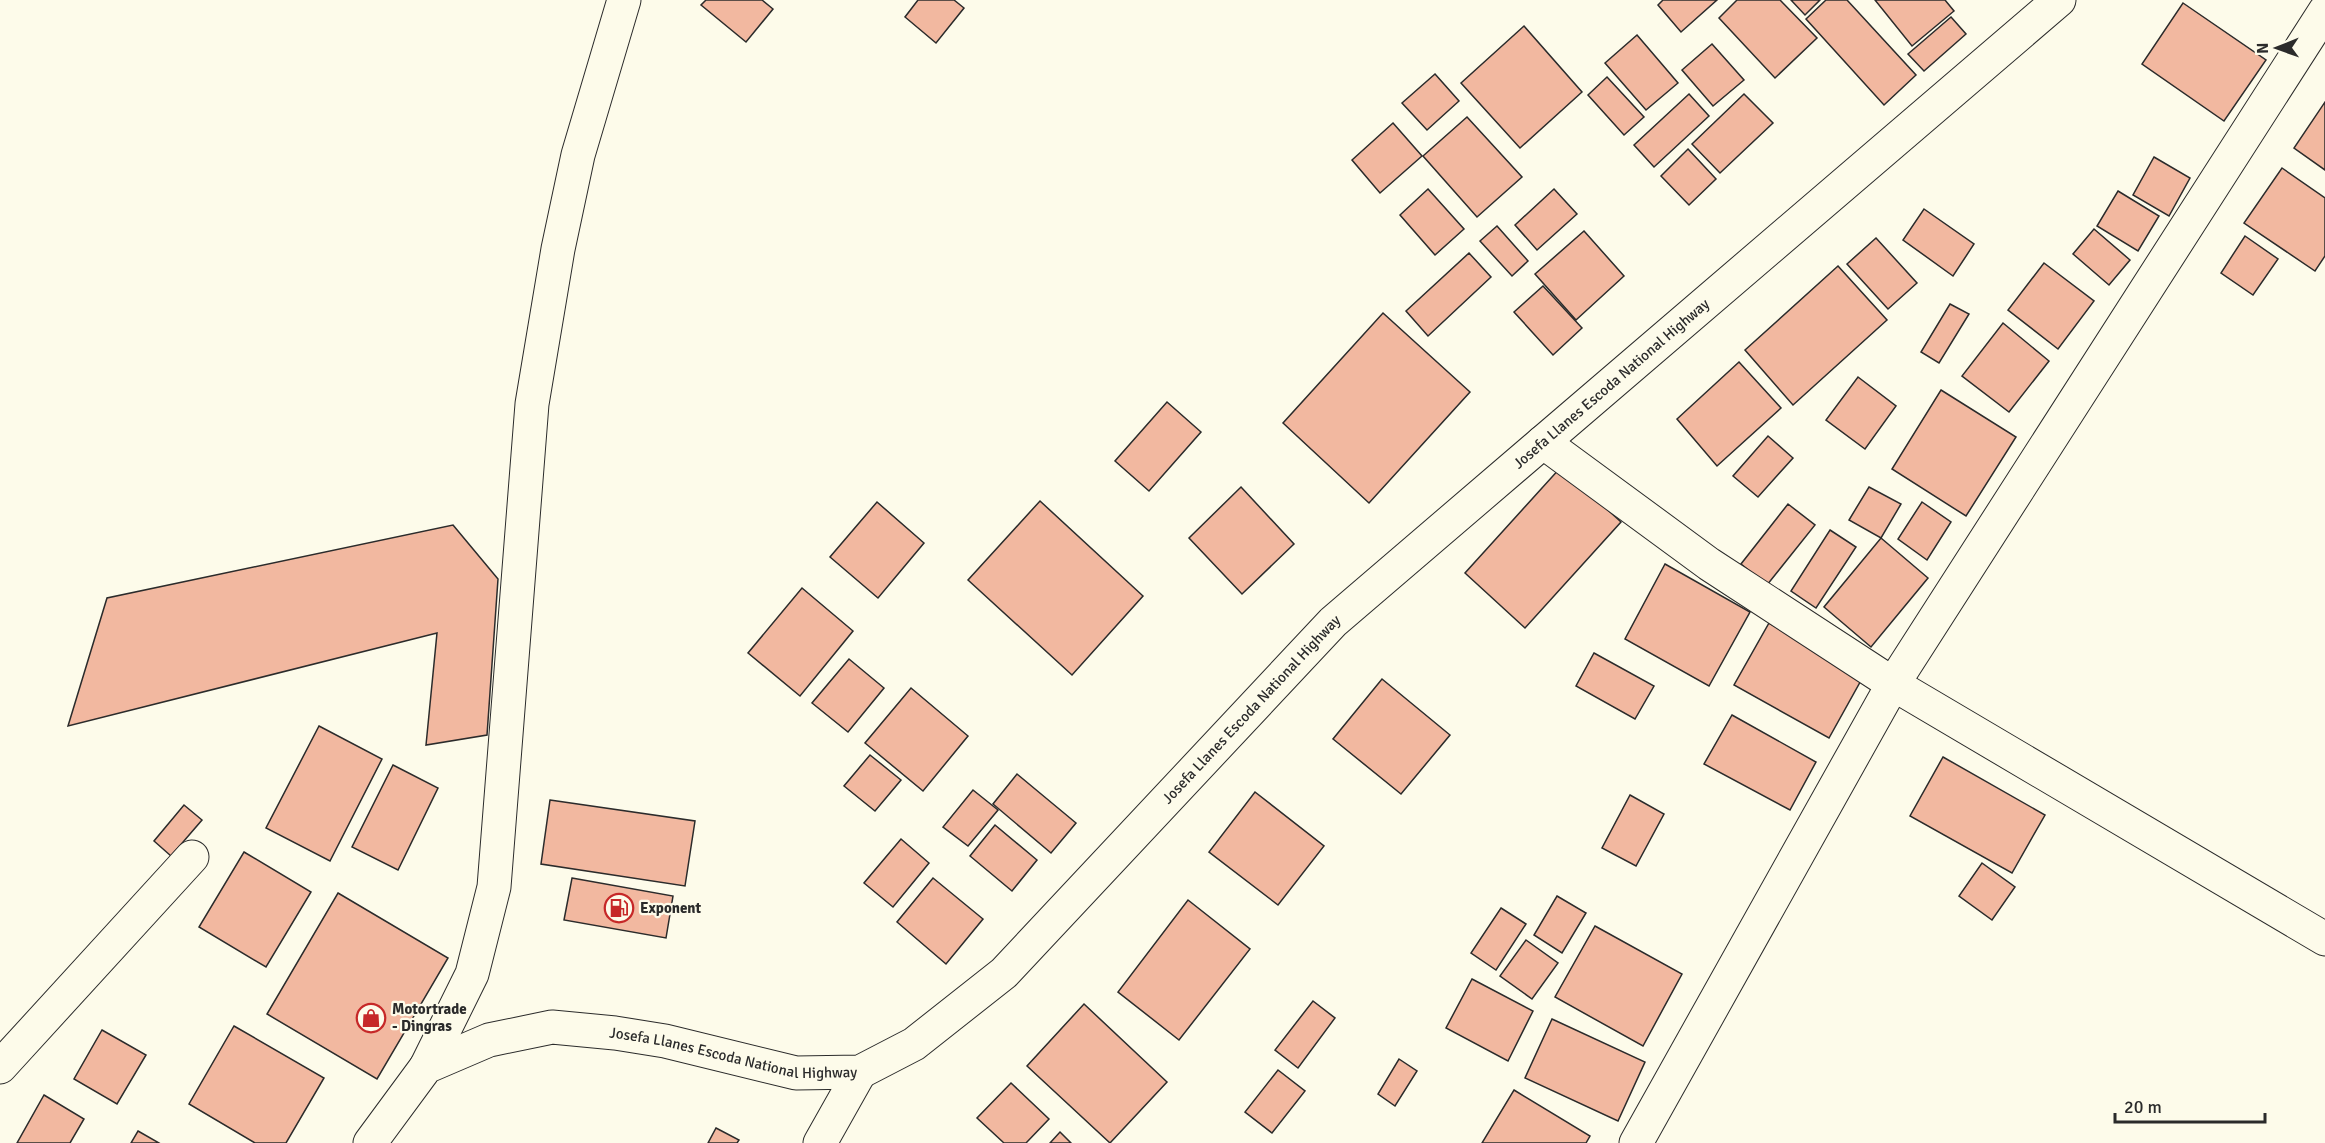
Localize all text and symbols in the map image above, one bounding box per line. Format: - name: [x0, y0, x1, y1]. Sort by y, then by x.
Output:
- north arrow: [2247, 18, 2307, 78]
- text: N: [2253, 43, 2273, 54]
- street label: Josefa Llanes Escoda National Highway: [1510, 295, 1713, 473]
- street label: Josefa Llanes Escoda National Highway: [1158, 611, 1344, 807]
- fuel station icon: Exponent: [603, 892, 635, 924]
- place label: Exponent: [640, 899, 702, 917]
- place label: Motortrade - Dingras: [392, 1000, 467, 1035]
- shop icon: Motortrade - Dingras: [355, 1002, 387, 1034]
- street label: Josefa Llanes Escoda National Highway: [608, 1024, 857, 1082]
- scale bar: [2115, 1086, 2265, 1124]
- text: 20 m: [2124, 1096, 2162, 1118]

